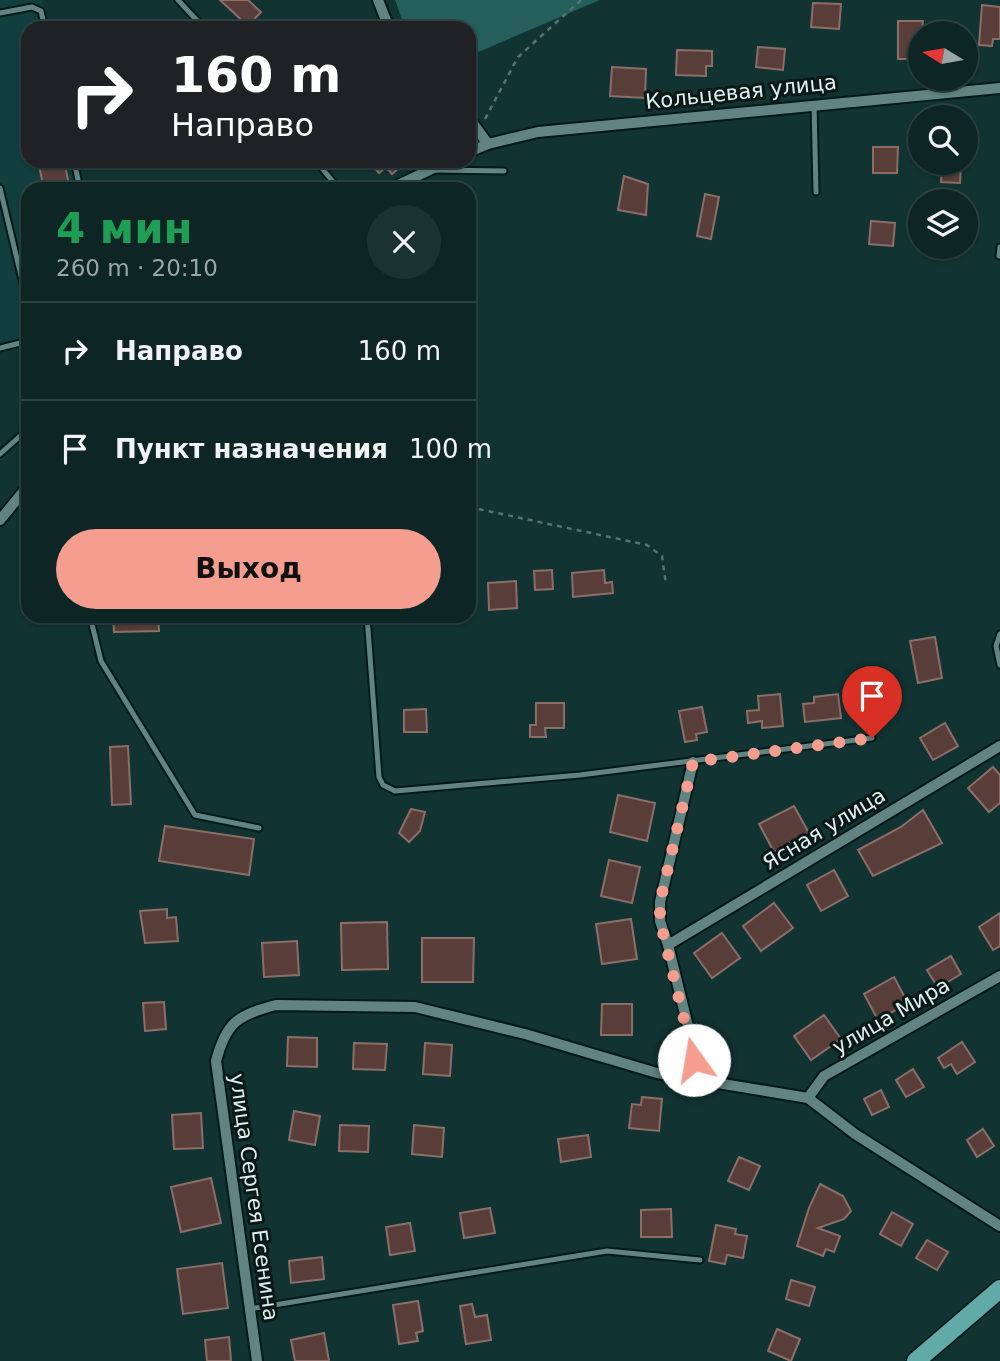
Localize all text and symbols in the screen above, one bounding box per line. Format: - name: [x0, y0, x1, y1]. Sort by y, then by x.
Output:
- north arrow: [908, 21, 978, 91]
- map controls: [908, 21, 978, 259]
- text: 160 m: [171, 47, 341, 104]
- icon: right: [56, 49, 147, 140]
- street label: Кольцевая улица: [644, 70, 838, 114]
- button: search: [908, 105, 978, 175]
- text: Направо: [171, 106, 314, 144]
- button: layers: [908, 189, 978, 259]
- text: 4 мин: [56, 204, 193, 253]
- button: close: [367, 205, 441, 279]
- text: 260 m · 20:10: [56, 255, 218, 281]
- icon: right: [56, 332, 94, 370]
- text: Направо: [115, 336, 243, 366]
- text: 160 m: [358, 336, 441, 366]
- icon: arrive: [56, 430, 94, 468]
- text: Пункт назначения: [115, 434, 388, 464]
- text: 100 m: [409, 434, 492, 464]
- button: Выход: [56, 529, 441, 609]
- pin: [842, 666, 902, 738]
- icon: arrive: [853, 677, 891, 715]
- street label: Ясная улица: [758, 783, 890, 875]
- street label: улица Мира: [828, 973, 954, 1059]
- position arrow: [657, 1023, 731, 1097]
- street label: улица Сергея Есенина: [225, 1072, 283, 1322]

